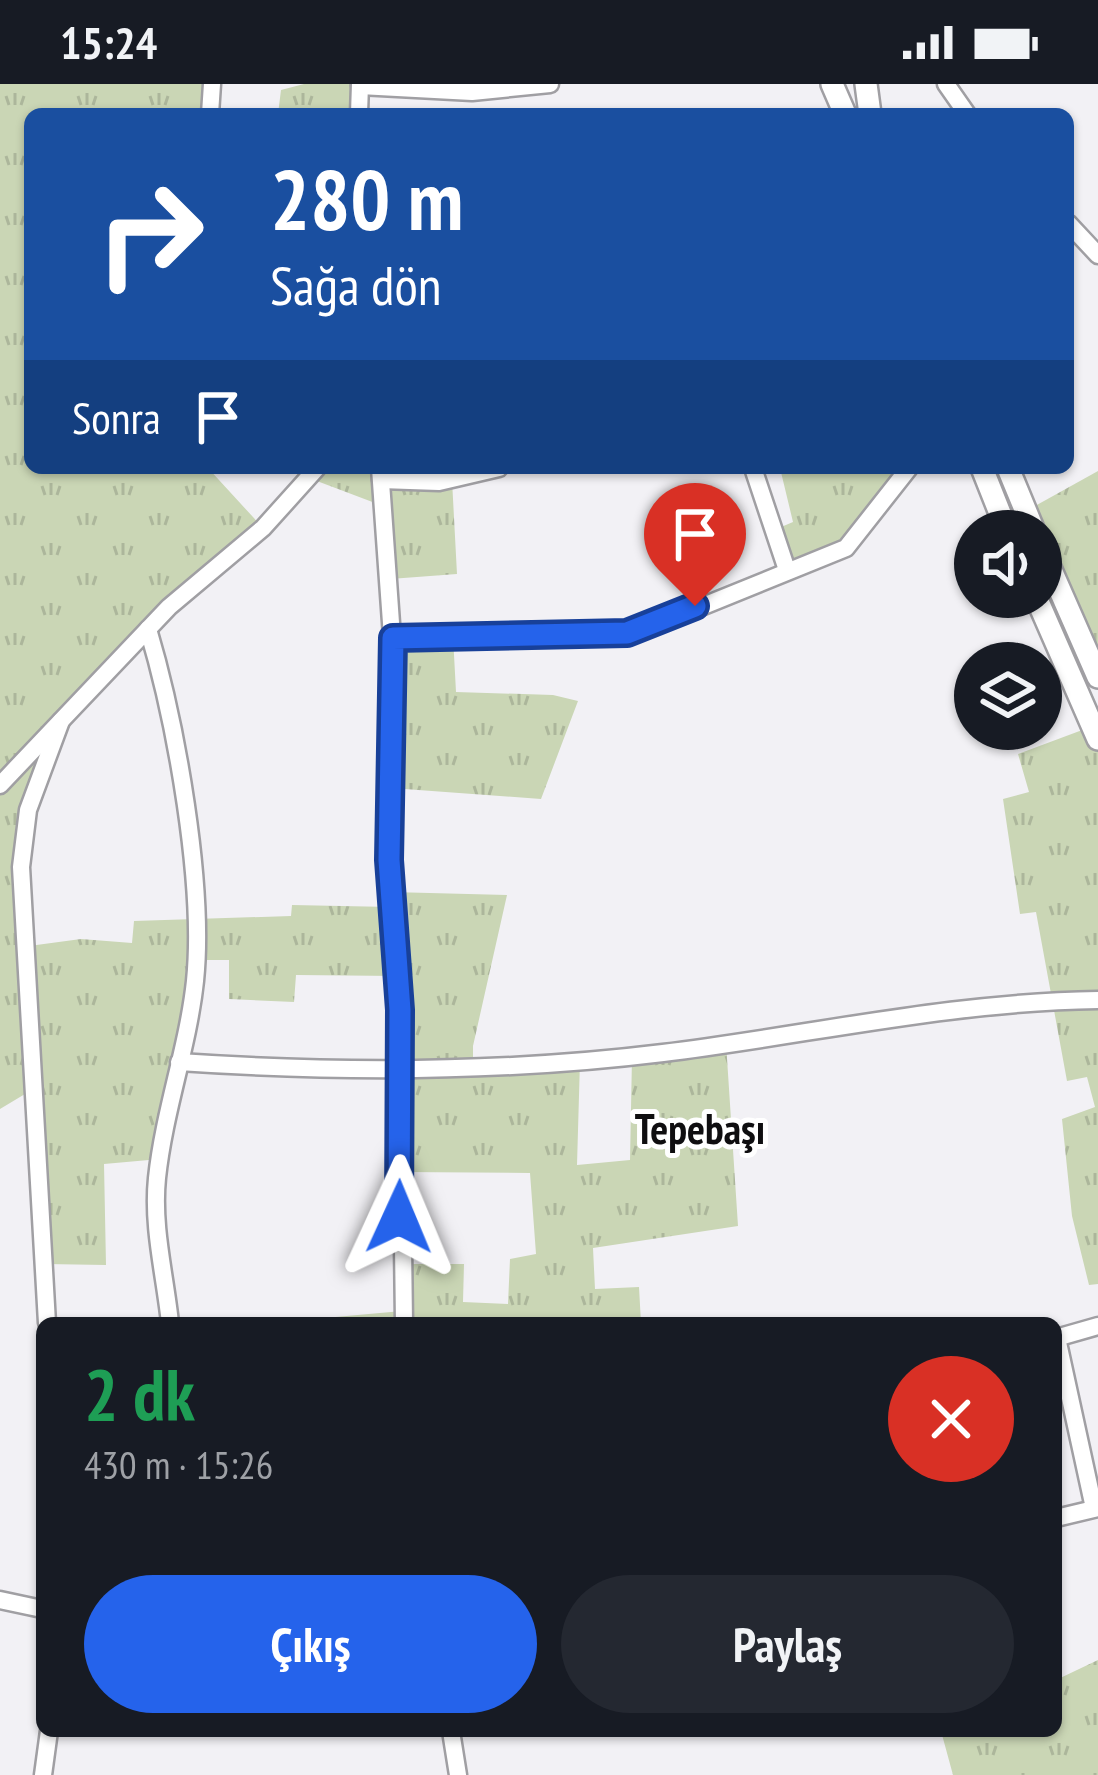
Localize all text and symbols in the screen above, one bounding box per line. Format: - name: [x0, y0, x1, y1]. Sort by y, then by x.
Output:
- text: 15:24: [60, 13, 157, 71]
- text: 280 m: [270, 144, 463, 253]
- icon: right: [72, 156, 228, 312]
- text: Sağa dön: [270, 250, 442, 320]
- icon: arrive: [185, 384, 251, 450]
- text: Sonra: [72, 388, 161, 446]
- pin: [644, 483, 746, 606]
- icon: arrive: [662, 501, 728, 567]
- map controls: [954, 510, 1062, 750]
- button: sound: [954, 510, 1062, 618]
- button: layers: [954, 642, 1062, 750]
- district label: Tepebaşı: [635, 1101, 765, 1156]
- position arrow: [336, 1154, 462, 1280]
- text: 2 dk: [84, 1347, 195, 1440]
- button: close: [888, 1356, 1014, 1482]
- text: 430 m · 15:26: [84, 1439, 273, 1490]
- button: Çıkış: [84, 1575, 537, 1713]
- button: Paylaş: [561, 1575, 1014, 1713]

